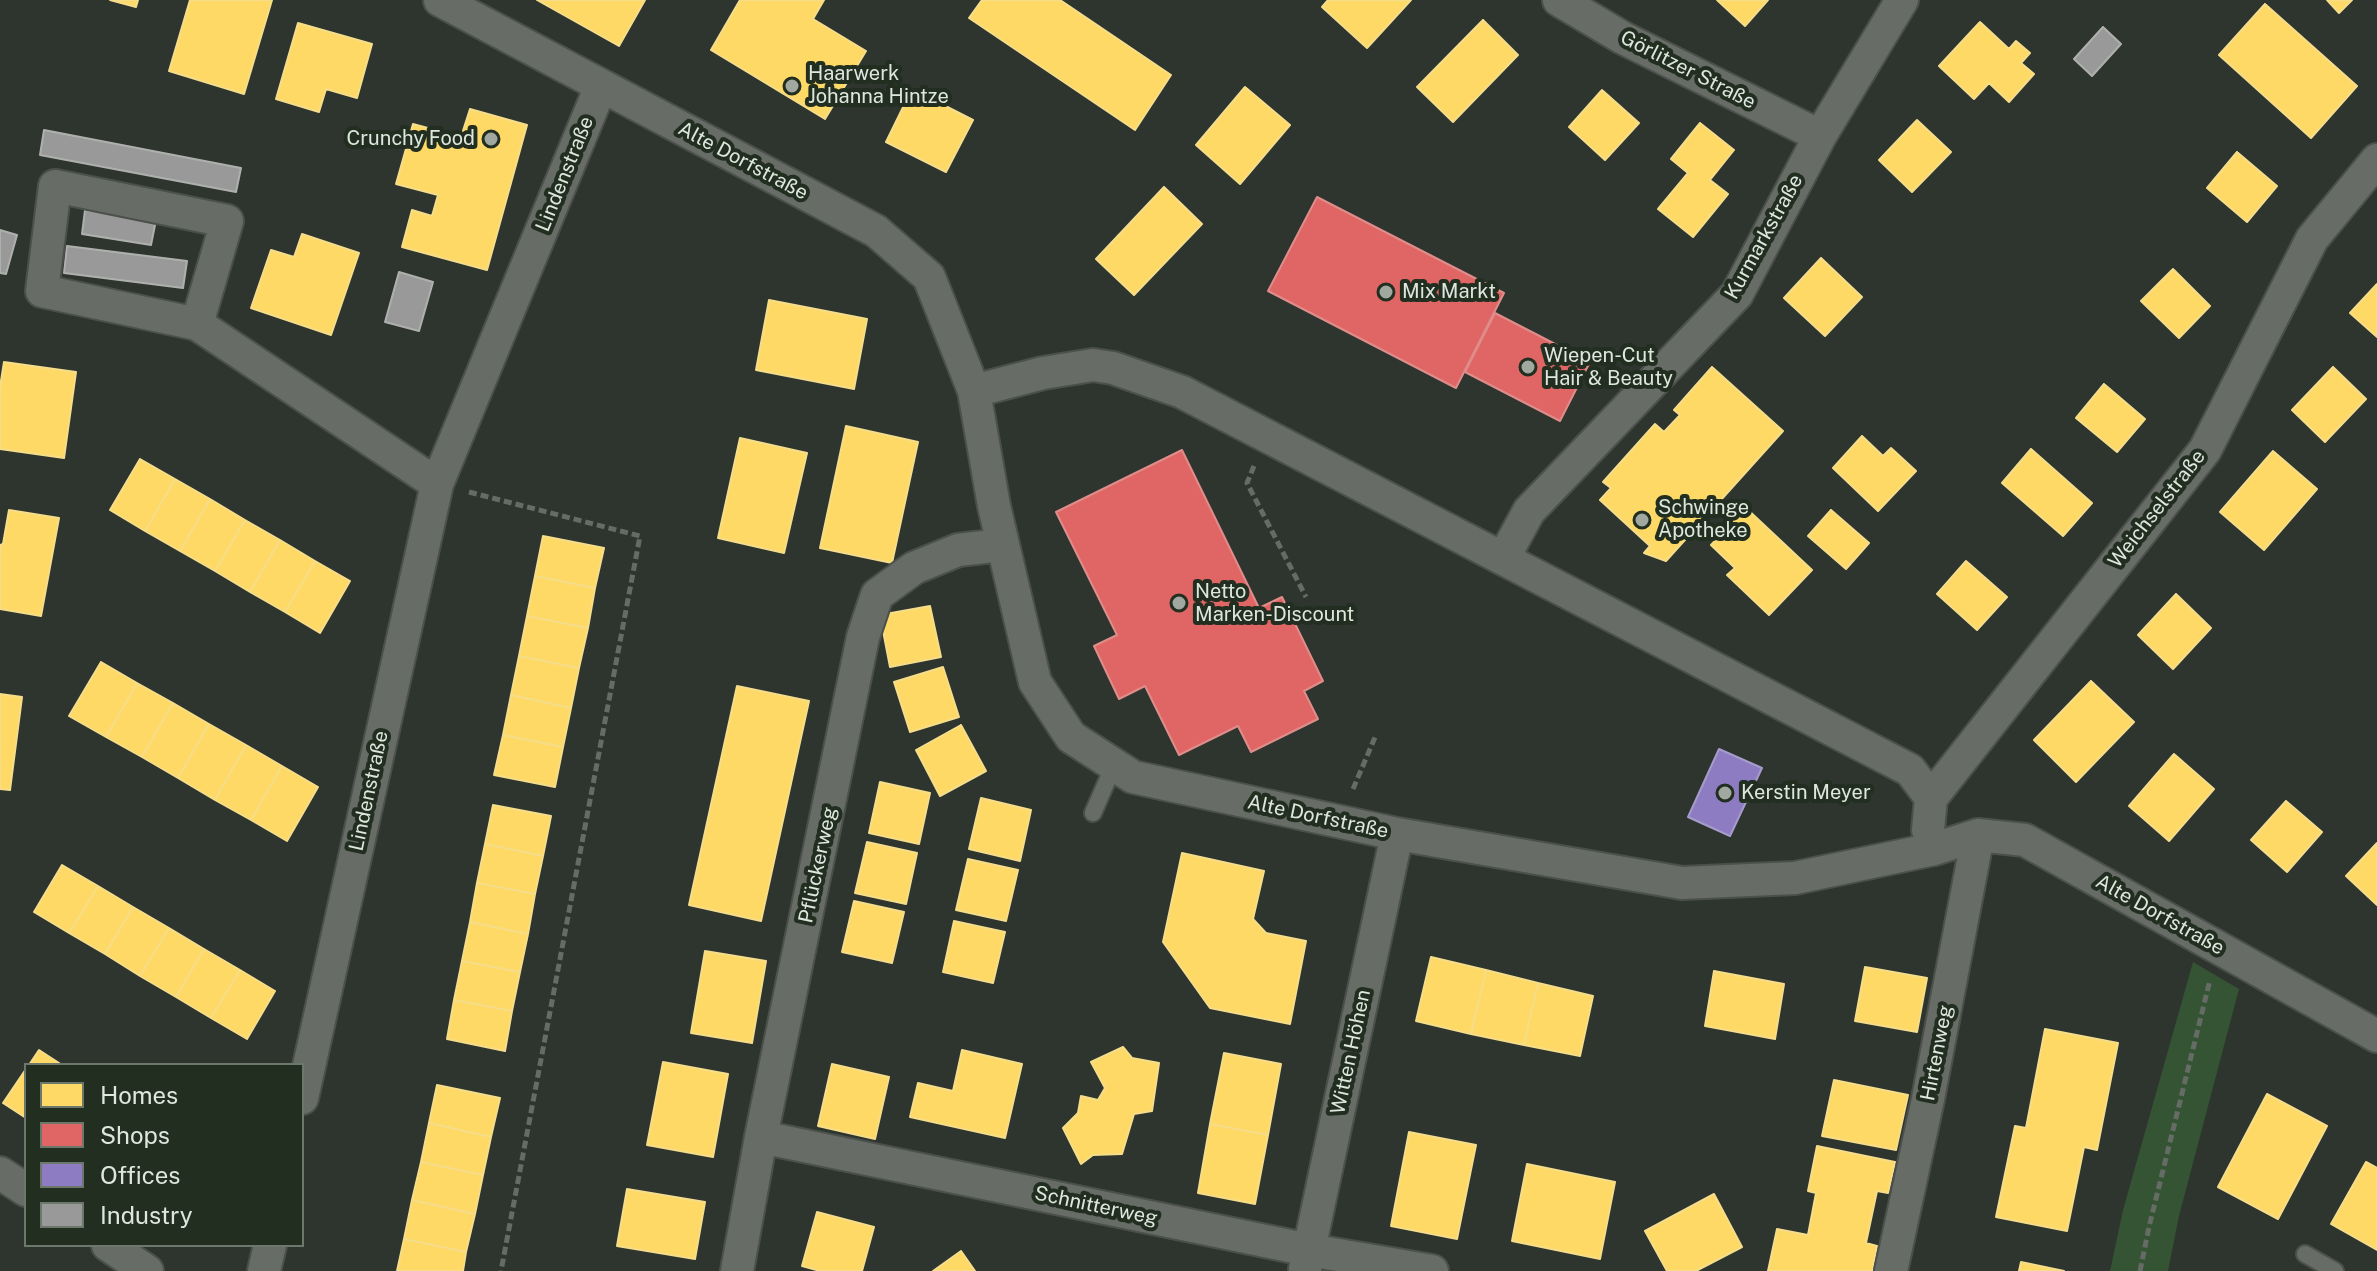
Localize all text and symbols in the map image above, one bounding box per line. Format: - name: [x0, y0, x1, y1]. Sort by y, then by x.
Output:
- street label: Görlitzer Straße: [1616, 26, 1760, 114]
- place label: Haarwerk Johanna Hintze: [808, 62, 949, 109]
- marker: Haarwerk Johanna Hintze: [783, 77, 801, 95]
- street label: Lindenstraße: [531, 113, 599, 235]
- street label: Alte Dorfstraße: [674, 117, 812, 205]
- place label: Crunchy Food: [347, 127, 475, 151]
- marker: Crunchy Food: [482, 130, 500, 148]
- street label: Kurmarkstraße: [1720, 170, 1808, 304]
- place label: Mix Markt: [1402, 280, 1496, 304]
- marker: Mix Markt: [1377, 283, 1395, 301]
- place label: Wiepen-Cut Hair & Beauty: [1544, 344, 1673, 391]
- marker: Wiepen-Cut Hair & Beauty: [1519, 358, 1537, 376]
- street label: Weichselstraße: [2103, 445, 2211, 573]
- place label: Schwinge Apotheke: [1658, 496, 1749, 543]
- marker: Schwinge Apotheke: [1633, 511, 1651, 529]
- place label: Netto Marken-Discount: [1195, 580, 1354, 627]
- marker: Netto Marken-Discount: [1170, 594, 1188, 612]
- street label: Lindenstraße: [345, 729, 393, 853]
- place label: Kerstin Meyer: [1741, 781, 1871, 805]
- marker: Kerstin Meyer: [1716, 784, 1734, 802]
- street label: Alte Dorfstraße: [1245, 790, 1391, 844]
- street label: Pflückerweg: [794, 805, 842, 925]
- street label: Alte Dorfstraße: [2091, 870, 2229, 960]
- street label: Witten Höhen: [1326, 987, 1376, 1117]
- street label: Hirtenweg: [1916, 1003, 1958, 1103]
- legend: [24, 1063, 304, 1247]
- text: Homes: [100, 1081, 178, 1109]
- text: Shops: [100, 1121, 170, 1149]
- text: Offices: [100, 1161, 180, 1189]
- street label: Schnitterweg: [1032, 1181, 1160, 1231]
- text: Industry: [100, 1201, 193, 1229]

